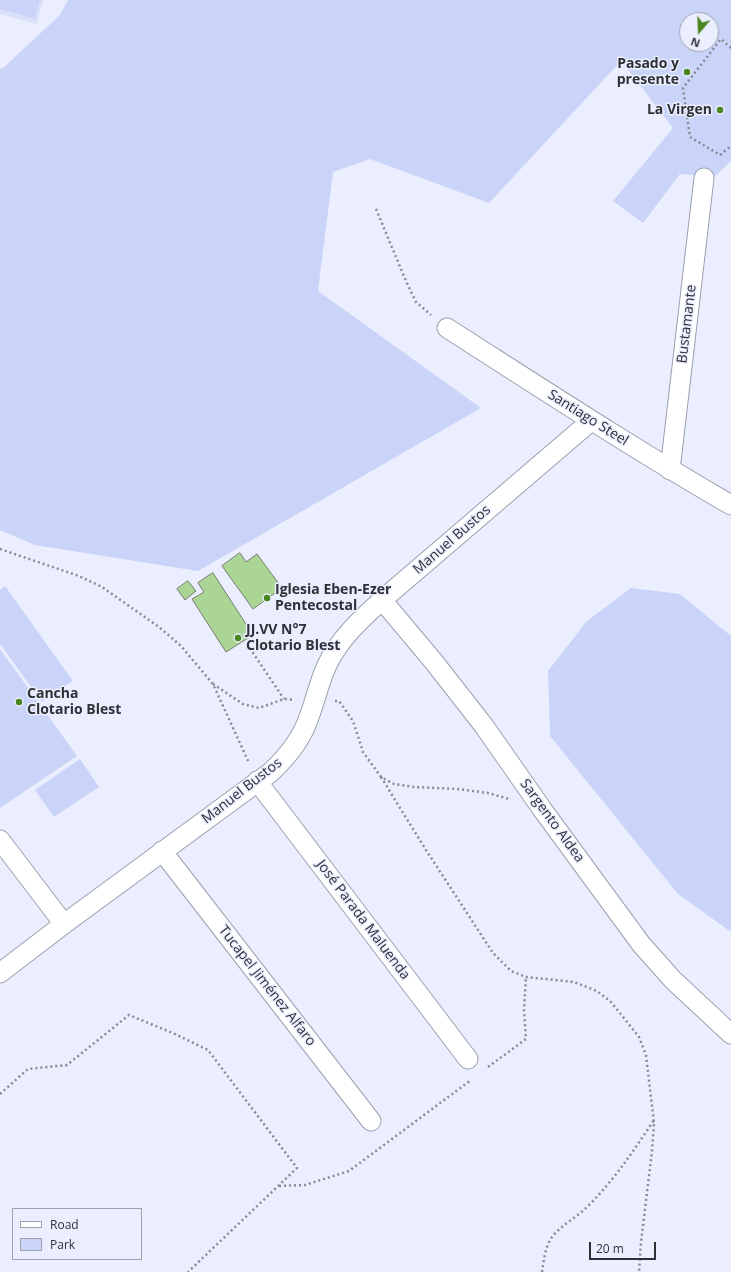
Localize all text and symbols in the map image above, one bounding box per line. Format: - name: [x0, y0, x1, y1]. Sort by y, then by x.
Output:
- north arrow: [679, 12, 719, 52]
- text: N: [689, 34, 702, 51]
- place label: Pasado y presente: [617, 56, 679, 88]
- marker: Pasado y presente: [682, 67, 692, 77]
- place label: La Virgen: [647, 102, 712, 118]
- marker: La Virgen: [715, 105, 725, 115]
- street label: Bustamante: [674, 284, 700, 364]
- street label: Santiago Steel: [545, 387, 631, 449]
- street label: Manuel Bustos: [410, 502, 494, 578]
- place label: Iglesia Eben-Ezer Pentecostal: [275, 582, 391, 614]
- marker: Iglesia Eben-Ezer Pentecostal: [262, 593, 272, 603]
- place label: JJ.VV N°7 Clotario Blest: [246, 622, 340, 654]
- marker: JJ.VV N°7 Clotario Blest: [233, 633, 243, 643]
- place label: Cancha Clotario Blest: [27, 686, 121, 718]
- marker: Cancha Clotario Blest: [14, 697, 24, 707]
- street label: Manuel Bustos: [199, 755, 285, 827]
- street label: Sargento Aldea: [516, 776, 588, 866]
- street label: José Parada Maluenda: [313, 857, 413, 983]
- street label: Tucapel Jiménez Alfaro: [215, 922, 319, 1050]
- legend: [12, 1208, 142, 1260]
- text: Road: [50, 1216, 79, 1233]
- scale bar: [591, 1234, 658, 1260]
- text: Park: [50, 1236, 75, 1253]
- text: 20 m: [596, 1240, 624, 1257]

